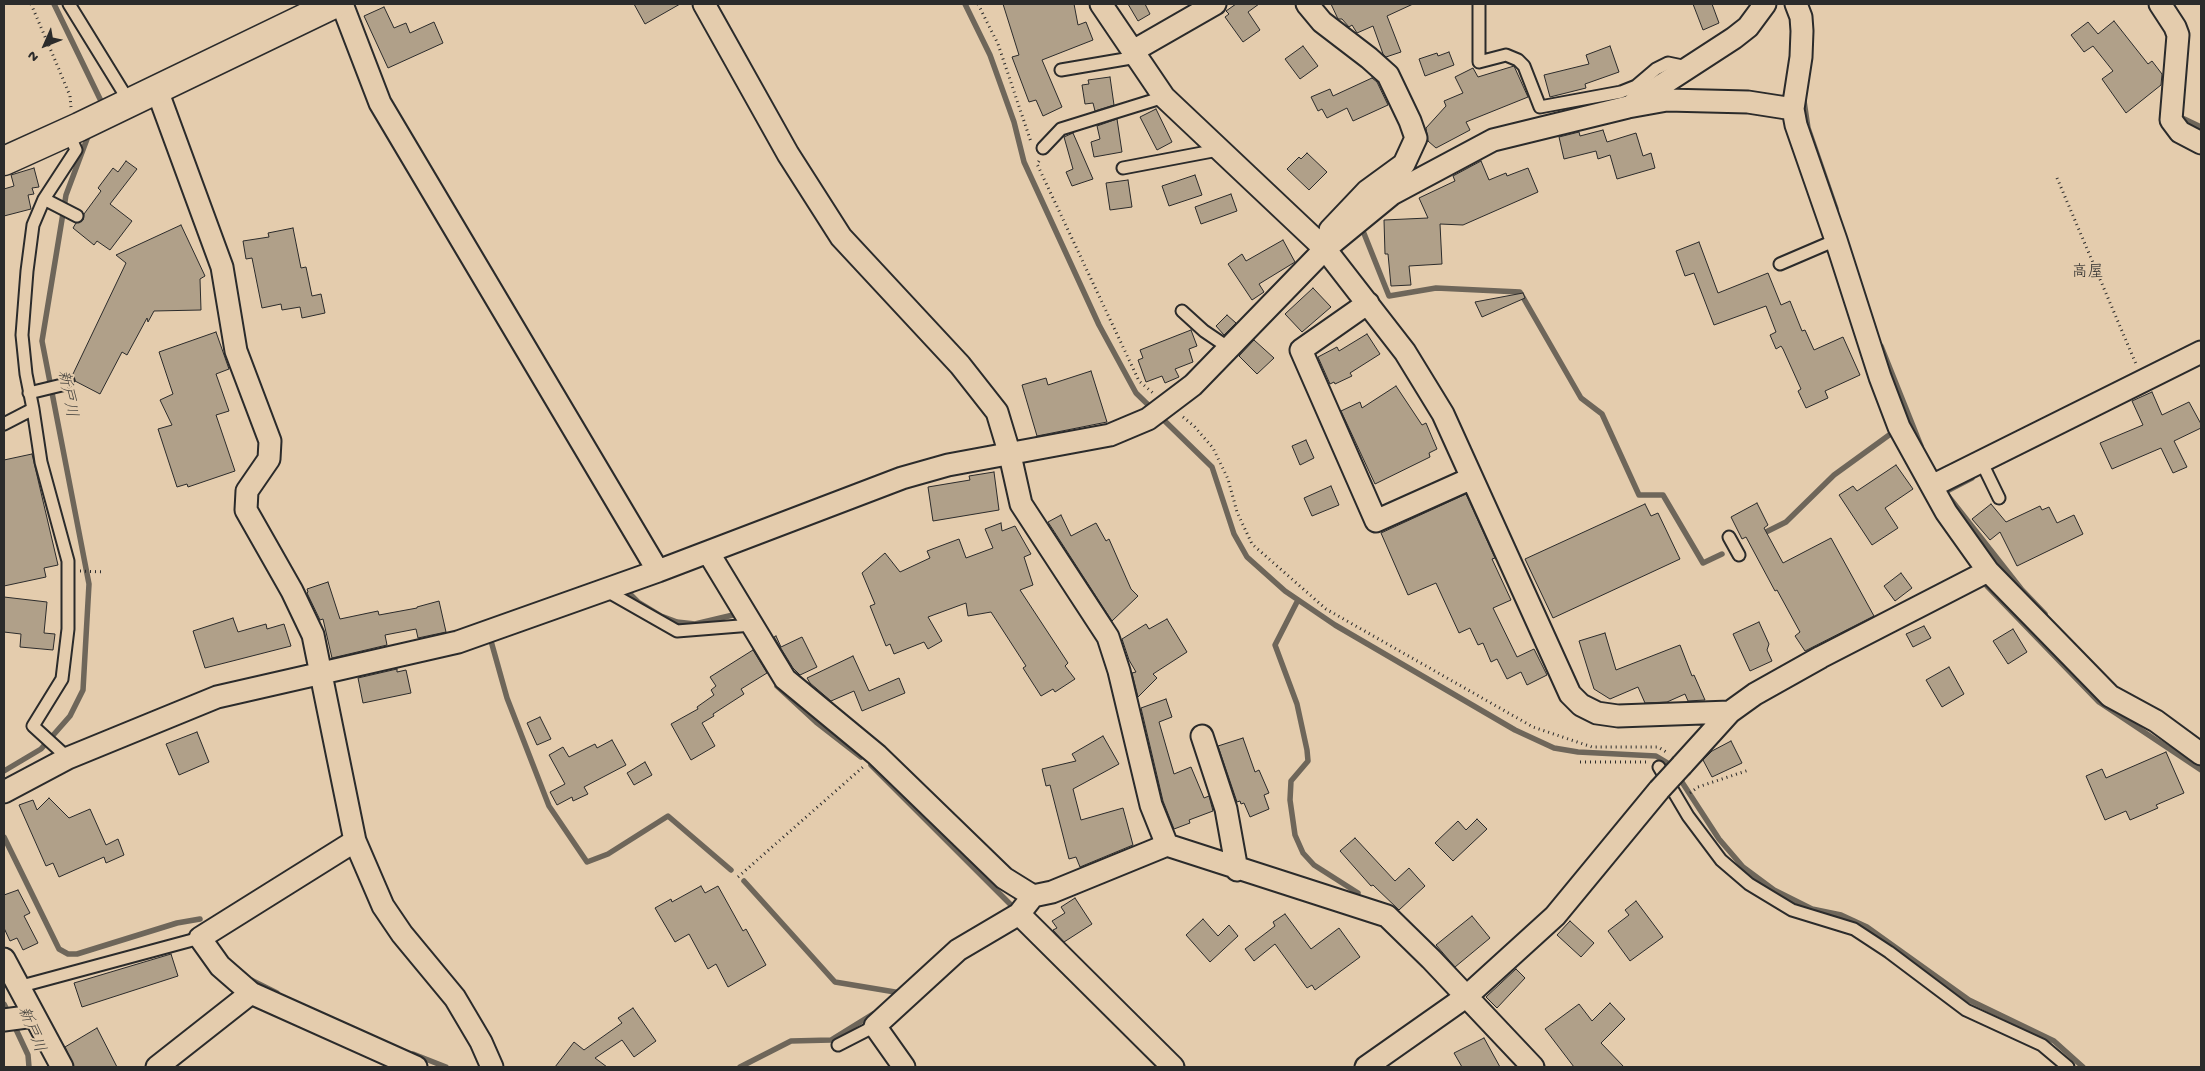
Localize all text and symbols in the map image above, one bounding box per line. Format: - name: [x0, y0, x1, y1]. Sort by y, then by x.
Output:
- north arrow: [20, 20, 70, 70]
- text: N: [25, 47, 43, 65]
- district label: 高屋: [2072, 264, 2104, 284]
- water label: 新戸川: [52, 369, 80, 419]
- water label: 新戸川: [12, 1004, 48, 1056]

